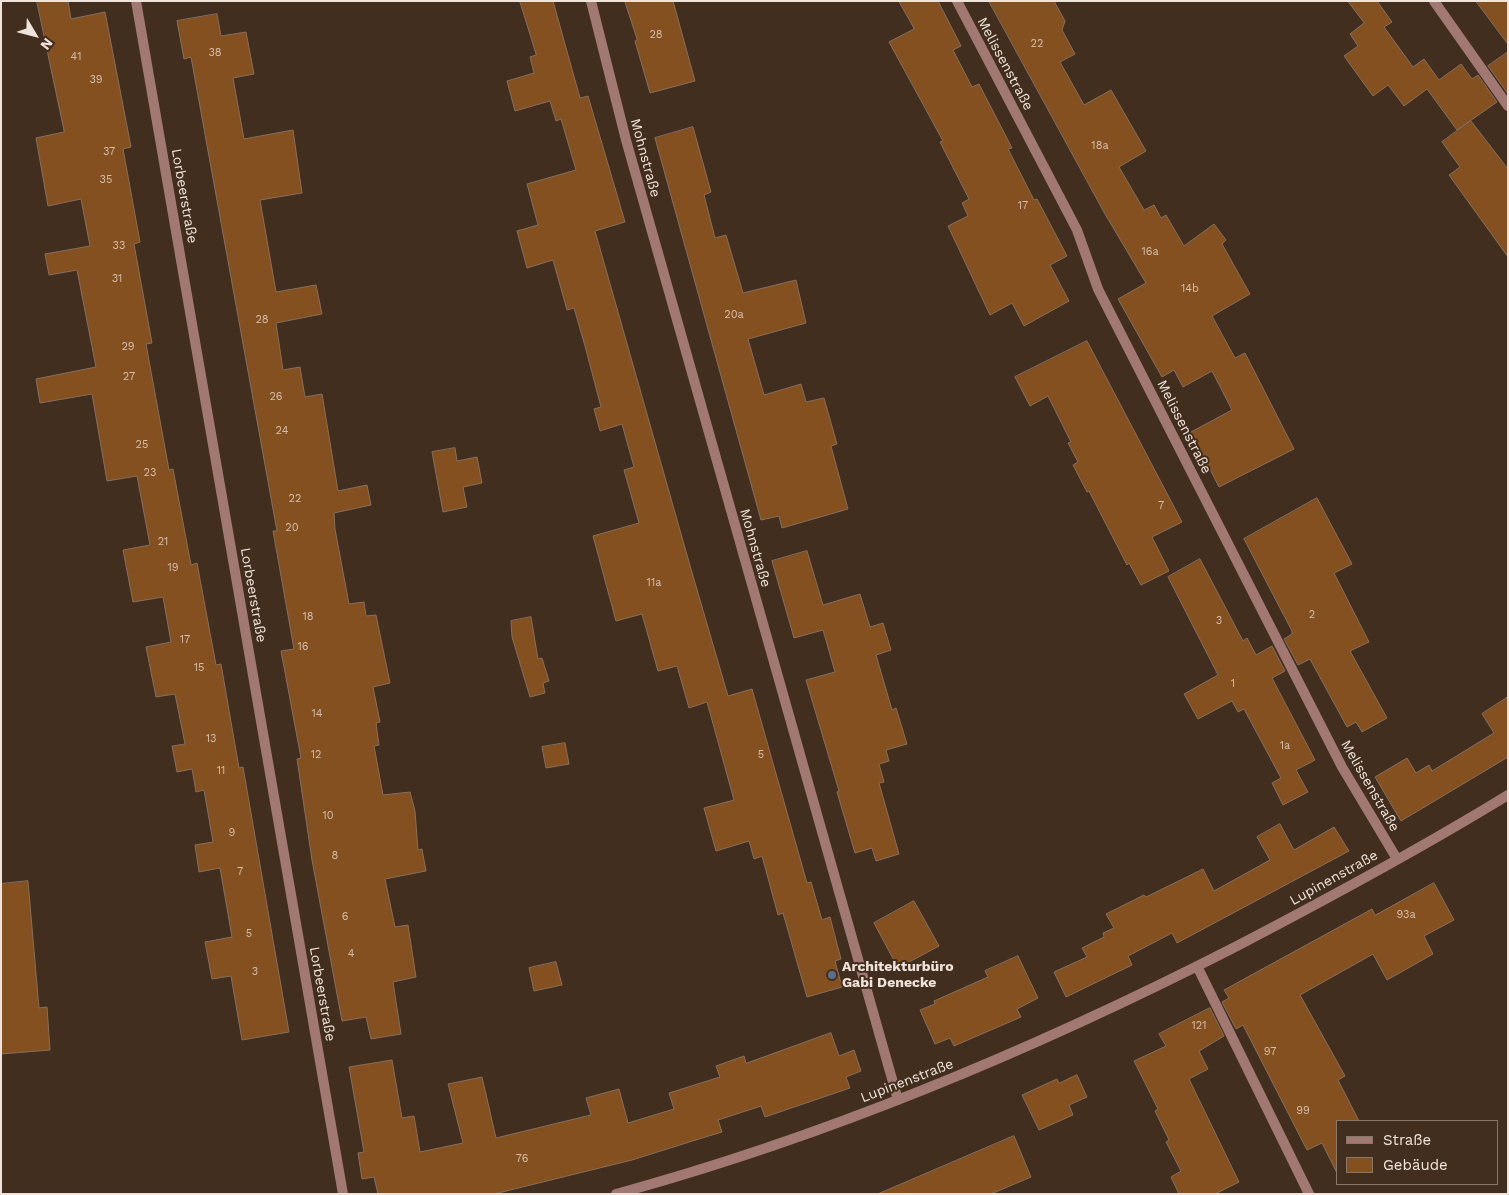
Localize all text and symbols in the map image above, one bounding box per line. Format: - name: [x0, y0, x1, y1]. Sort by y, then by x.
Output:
- north arrow: [10, 10, 60, 60]
- street label: Melissenstraße: [973, 15, 1037, 113]
- house number: 28: [649, 28, 663, 42]
- text: N: [37, 35, 56, 53]
- house number: 22: [1031, 37, 1043, 51]
- house number: 38: [208, 46, 222, 60]
- house number: 41: [71, 50, 81, 64]
- house number: 39: [89, 73, 103, 87]
- street label: Mohnstraße: [626, 117, 664, 199]
- house number: 18a: [1091, 139, 1109, 153]
- house number: 37: [103, 145, 115, 159]
- street label: Lorbeerstraße: [167, 147, 201, 245]
- house number: 35: [100, 173, 112, 187]
- house number: 17: [1018, 199, 1028, 213]
- house number: 33: [113, 239, 125, 253]
- house number: 16a: [1141, 245, 1159, 259]
- house number: 31: [112, 272, 122, 286]
- house number: 14b: [1181, 282, 1199, 296]
- house number: 20a: [724, 308, 744, 322]
- house number: 28: [255, 313, 269, 327]
- house number: 29: [121, 340, 135, 354]
- house number: 27: [123, 370, 135, 384]
- street label: Melissenstraße: [1153, 377, 1215, 477]
- house number: 26: [269, 390, 283, 404]
- house number: 24: [276, 424, 288, 438]
- house number: 25: [136, 438, 148, 452]
- house number: 23: [144, 466, 156, 480]
- house number: 22: [289, 492, 301, 506]
- house number: 7: [1158, 499, 1164, 513]
- street label: Mohnstraße: [736, 507, 774, 589]
- house number: 20: [285, 521, 299, 535]
- house number: 21: [158, 535, 168, 549]
- street label: Lorbeerstraße: [236, 546, 270, 644]
- house number: 19: [167, 561, 179, 575]
- house number: 11a: [647, 576, 661, 590]
- house number: 2: [1309, 608, 1315, 622]
- house number: 18: [302, 610, 314, 624]
- house number: 3: [1216, 614, 1222, 628]
- house number: 17: [180, 633, 190, 647]
- house number: 16: [298, 640, 308, 654]
- house number: 15: [194, 661, 204, 675]
- house number: 1: [1231, 677, 1235, 691]
- house number: 14: [311, 707, 323, 721]
- house number: 13: [206, 732, 216, 746]
- street label: Melissenstraße: [1337, 737, 1403, 835]
- house number: 1a: [1280, 739, 1290, 753]
- house number: 12: [311, 748, 321, 762]
- house number: 5: [758, 748, 764, 762]
- house number: 11: [217, 764, 225, 778]
- house number: 10: [322, 809, 334, 823]
- house number: 9: [229, 826, 235, 840]
- street label: Lupinenstraße: [1287, 847, 1381, 909]
- house number: 8: [332, 849, 338, 863]
- house number: 7: [237, 865, 243, 879]
- house number: 93a: [1396, 908, 1416, 922]
- house number: 6: [342, 910, 348, 924]
- house number: 5: [246, 927, 252, 941]
- street label: Lorbeerstraße: [305, 945, 339, 1043]
- house number: 4: [348, 947, 354, 961]
- place label: Architekturbüro Gabi Denecke: [842, 959, 954, 992]
- house number: 3: [252, 965, 258, 979]
- marker: Architekturbüro Gabi Denecke: [826, 969, 838, 981]
- house number: 121: [1192, 1019, 1206, 1033]
- house number: 97: [1264, 1045, 1276, 1059]
- street label: Lupinenstraße: [858, 1056, 956, 1106]
- house number: 99: [1296, 1104, 1310, 1118]
- legend: [1336, 1120, 1499, 1185]
- text: Straße: [1383, 1131, 1431, 1149]
- house number: 76: [516, 1152, 528, 1166]
- text: Gebäude: [1383, 1156, 1448, 1174]

